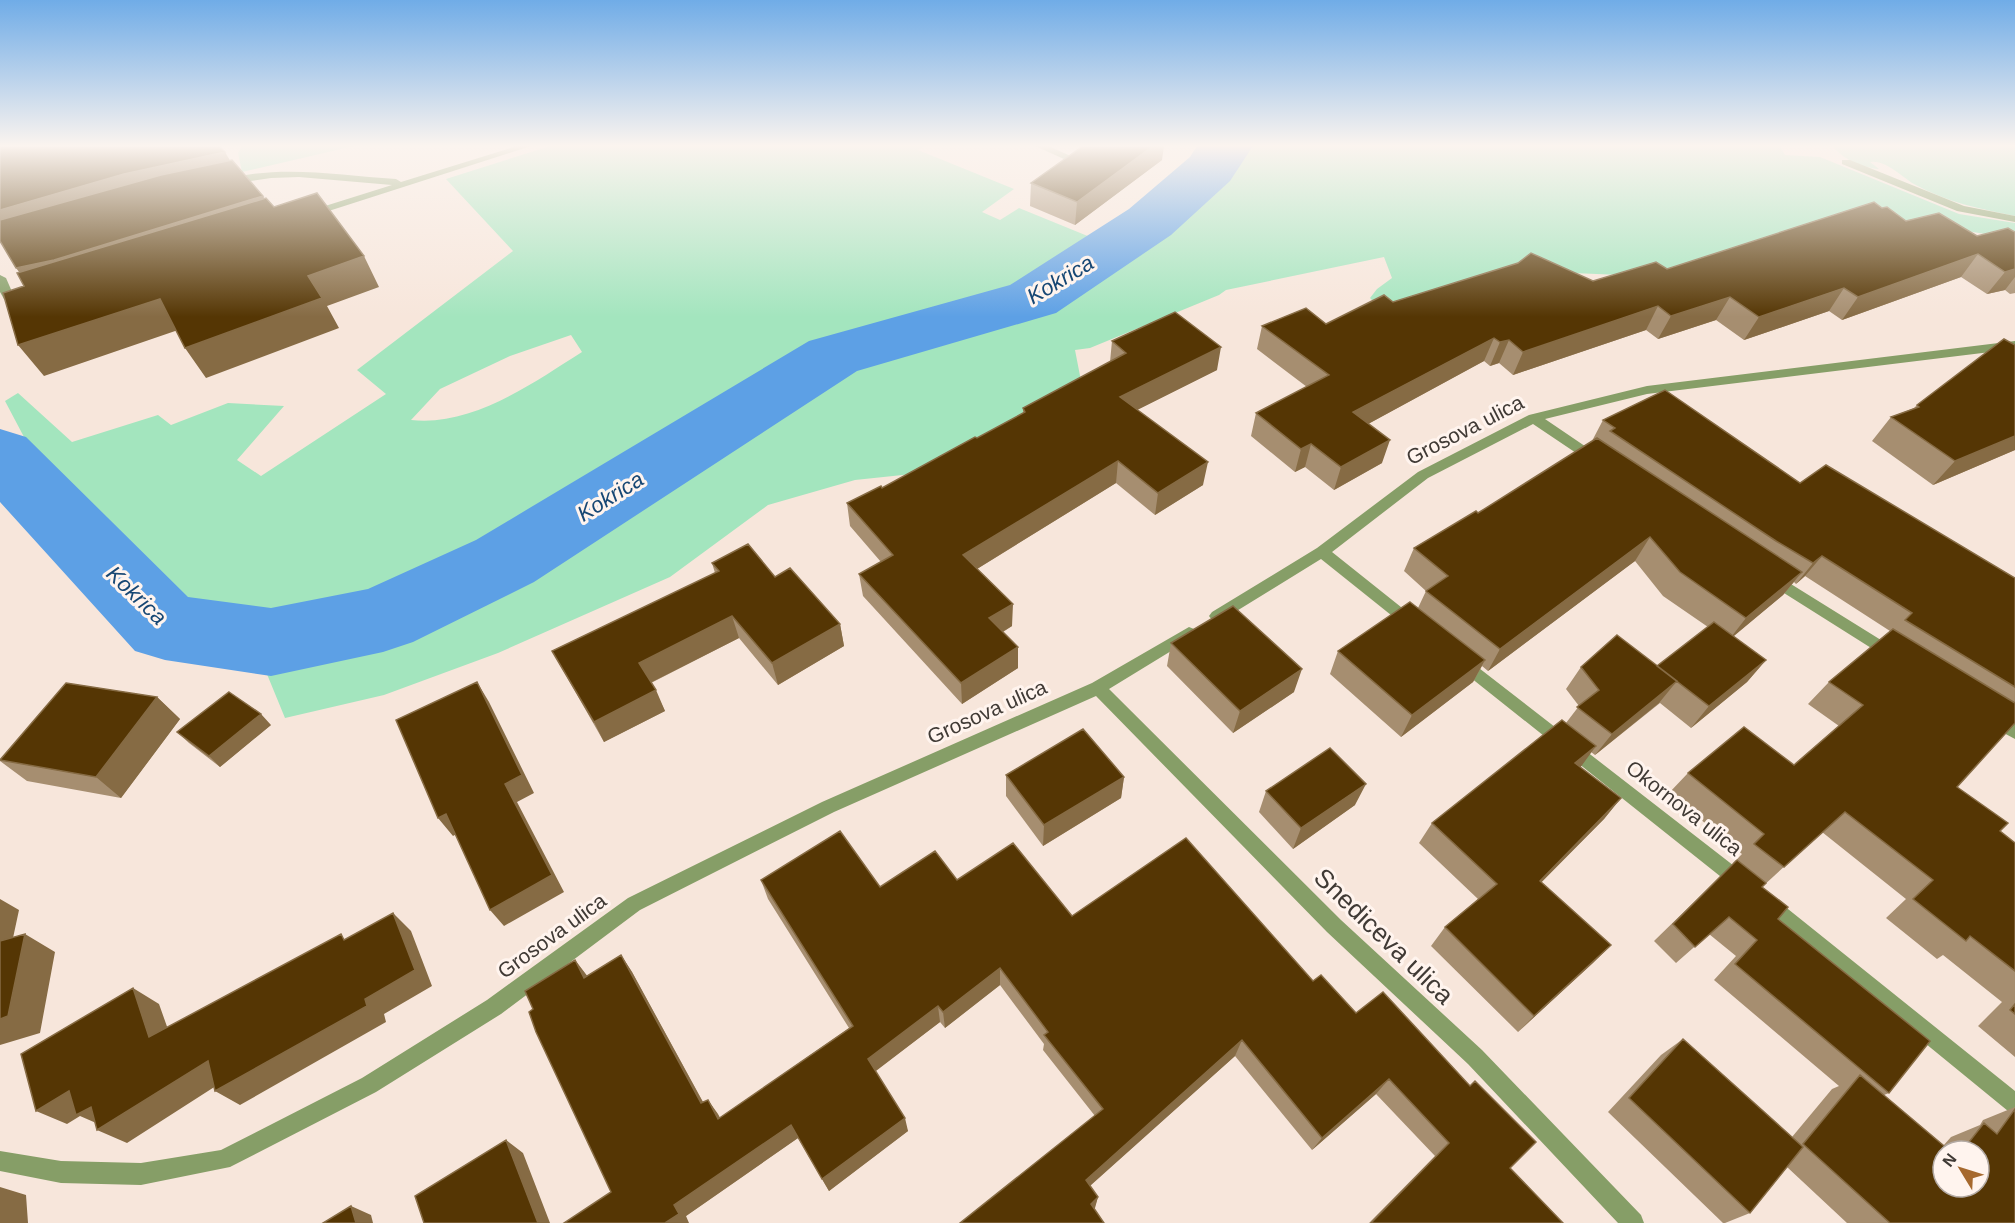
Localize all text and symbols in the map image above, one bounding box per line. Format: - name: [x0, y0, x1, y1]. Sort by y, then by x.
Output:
- water label: Kokrica: [1022, 250, 1098, 309]
- street label: Grosova ulica: [1402, 390, 1527, 469]
- water label: Kokrica: [573, 466, 648, 526]
- water label: Kokrica: [102, 561, 172, 630]
- street label: Grosova ulica: [923, 675, 1050, 748]
- street label: Okornova ulica: [1622, 755, 1747, 860]
- street label: Snediceva ulica: [1308, 862, 1460, 1010]
- street label: Grosova ulica: [493, 888, 611, 983]
- north arrow: [1931, 1139, 1991, 1199]
- text: N: [1939, 1150, 1960, 1170]

